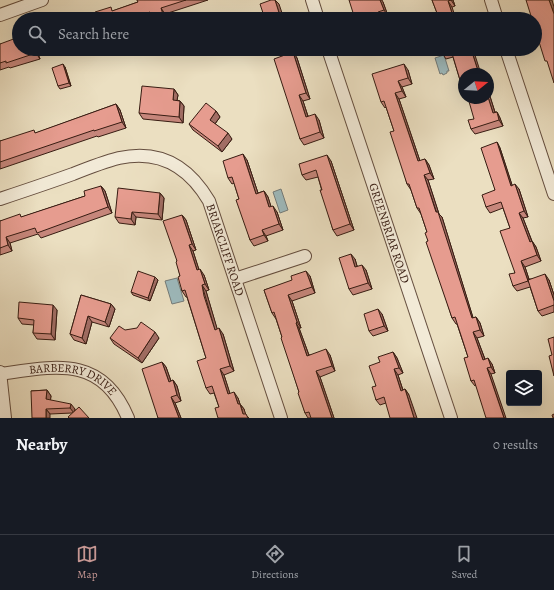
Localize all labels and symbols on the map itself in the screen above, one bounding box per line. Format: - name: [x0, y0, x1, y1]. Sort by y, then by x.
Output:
- north arrow: [458, 68, 494, 104]
- street label: GREENBRIAR ROAD: [365, 181, 413, 285]
- street label: BRIARCLIFF ROAD: [202, 202, 248, 298]
- street label: BARBERRY DRIVE: [28, 360, 121, 399]

